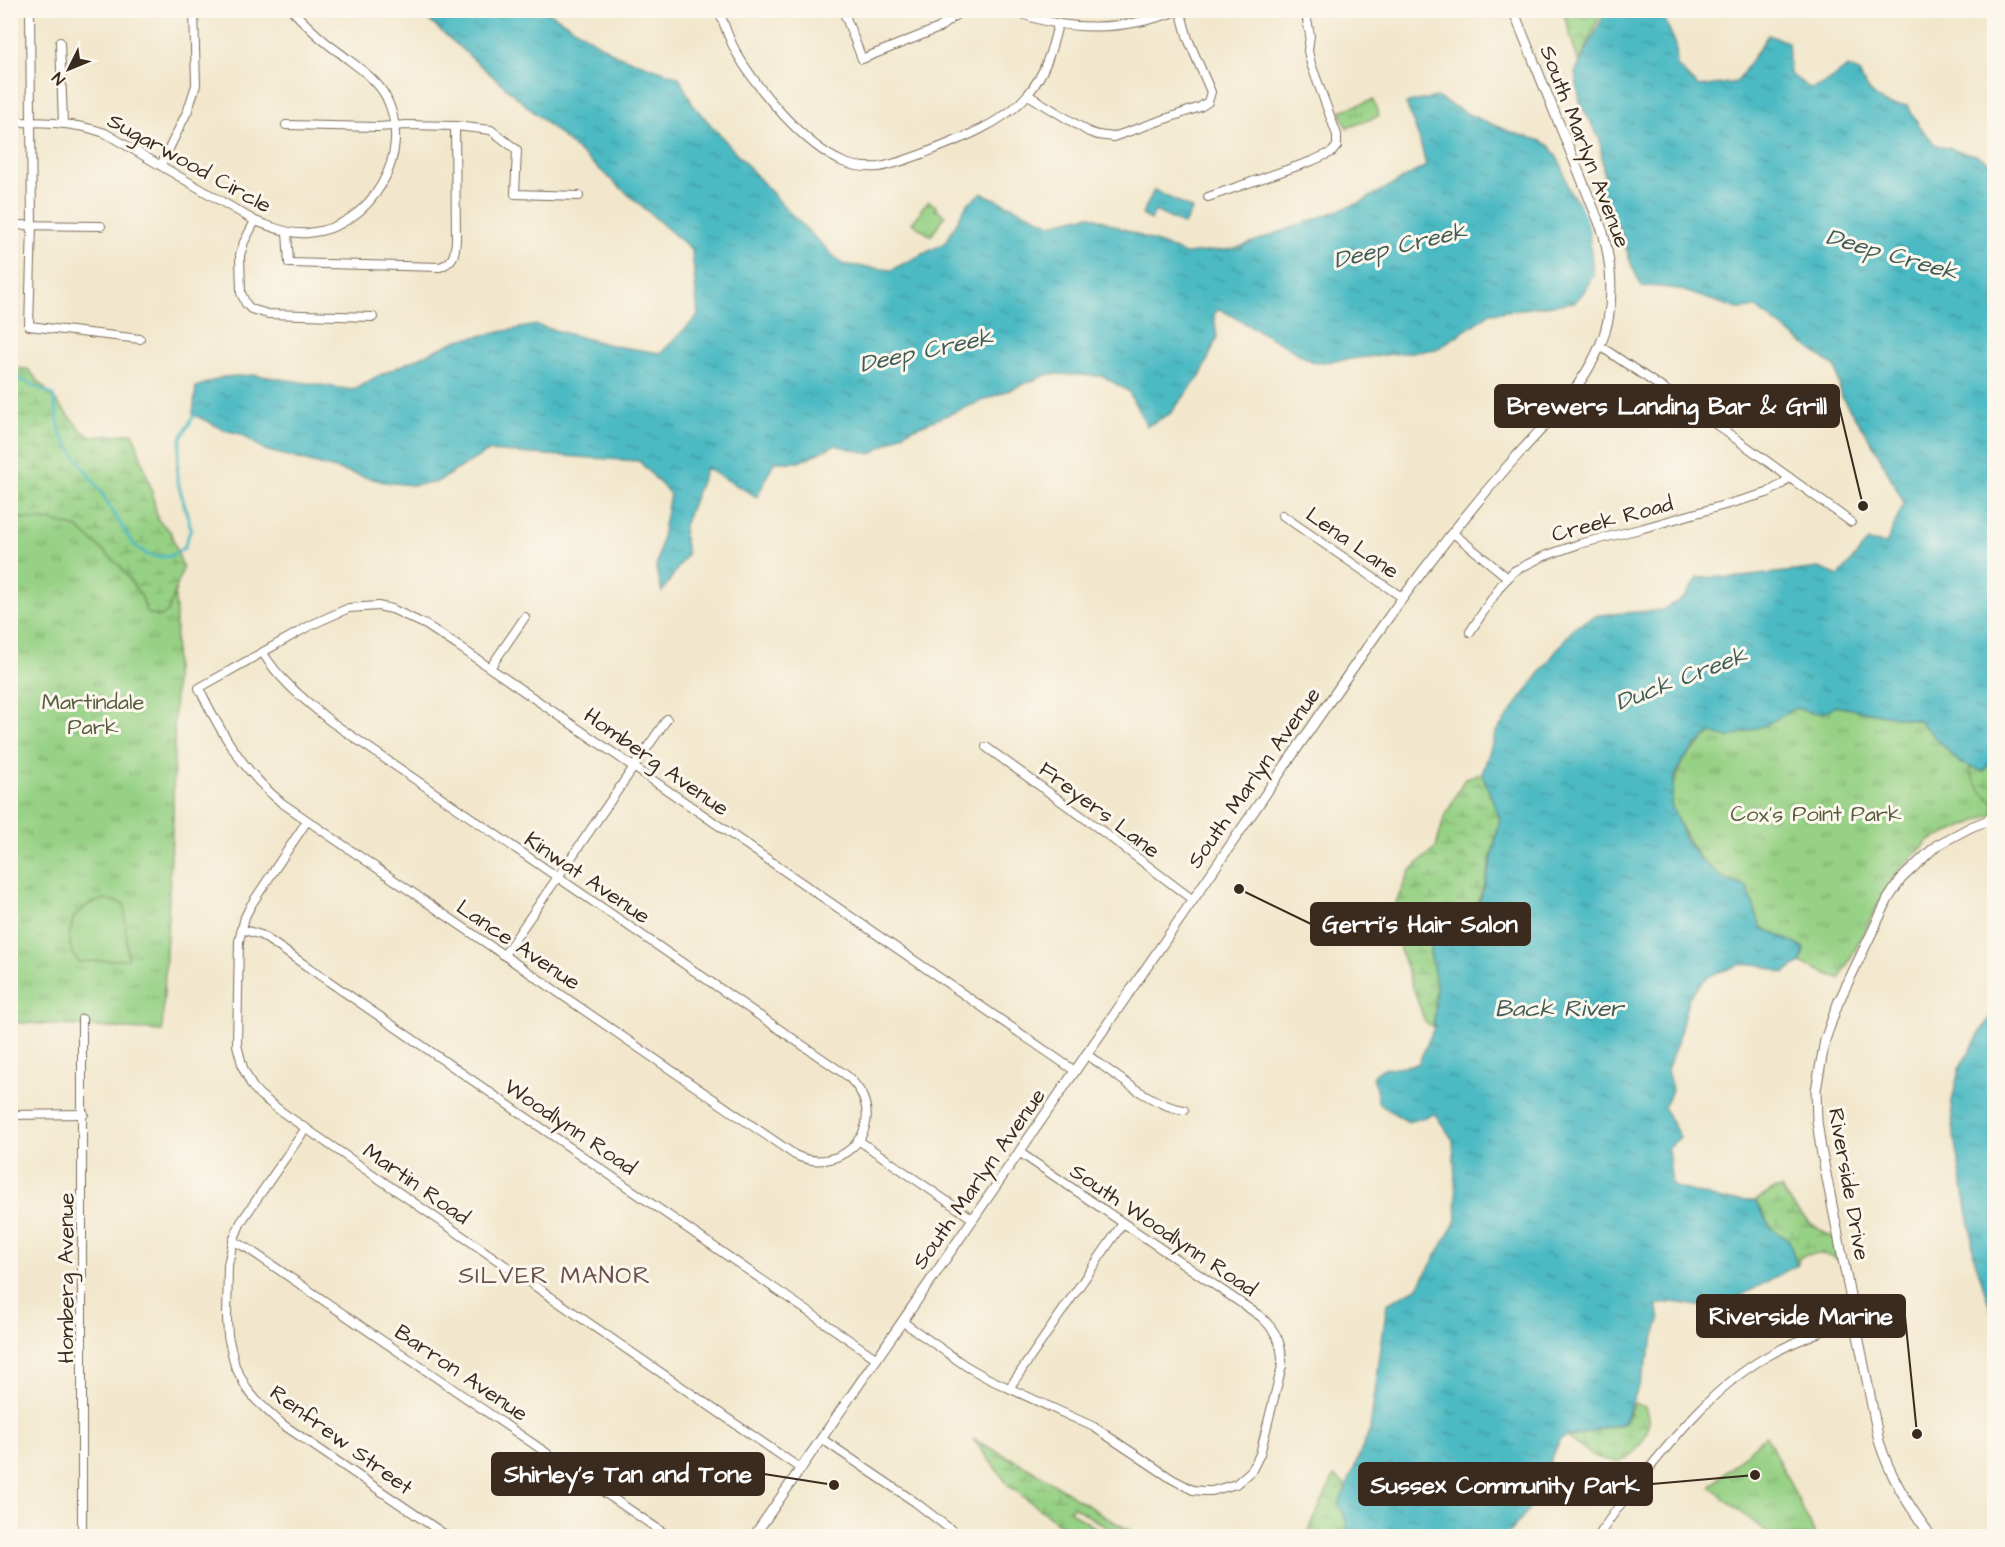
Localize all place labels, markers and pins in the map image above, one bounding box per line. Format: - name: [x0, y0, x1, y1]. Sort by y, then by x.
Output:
- callout: Brewers Landing Bar & Grill: [1495, 385, 1839, 427]
- callout: Gerri's Hair Salon: [1311, 903, 1530, 945]
- callout: Riverside Marine: [1697, 1295, 1905, 1337]
- callout: Shirley's Tan and Tone: [492, 1453, 764, 1495]
- callout: Sussex Community Park: [1359, 1463, 1652, 1505]

